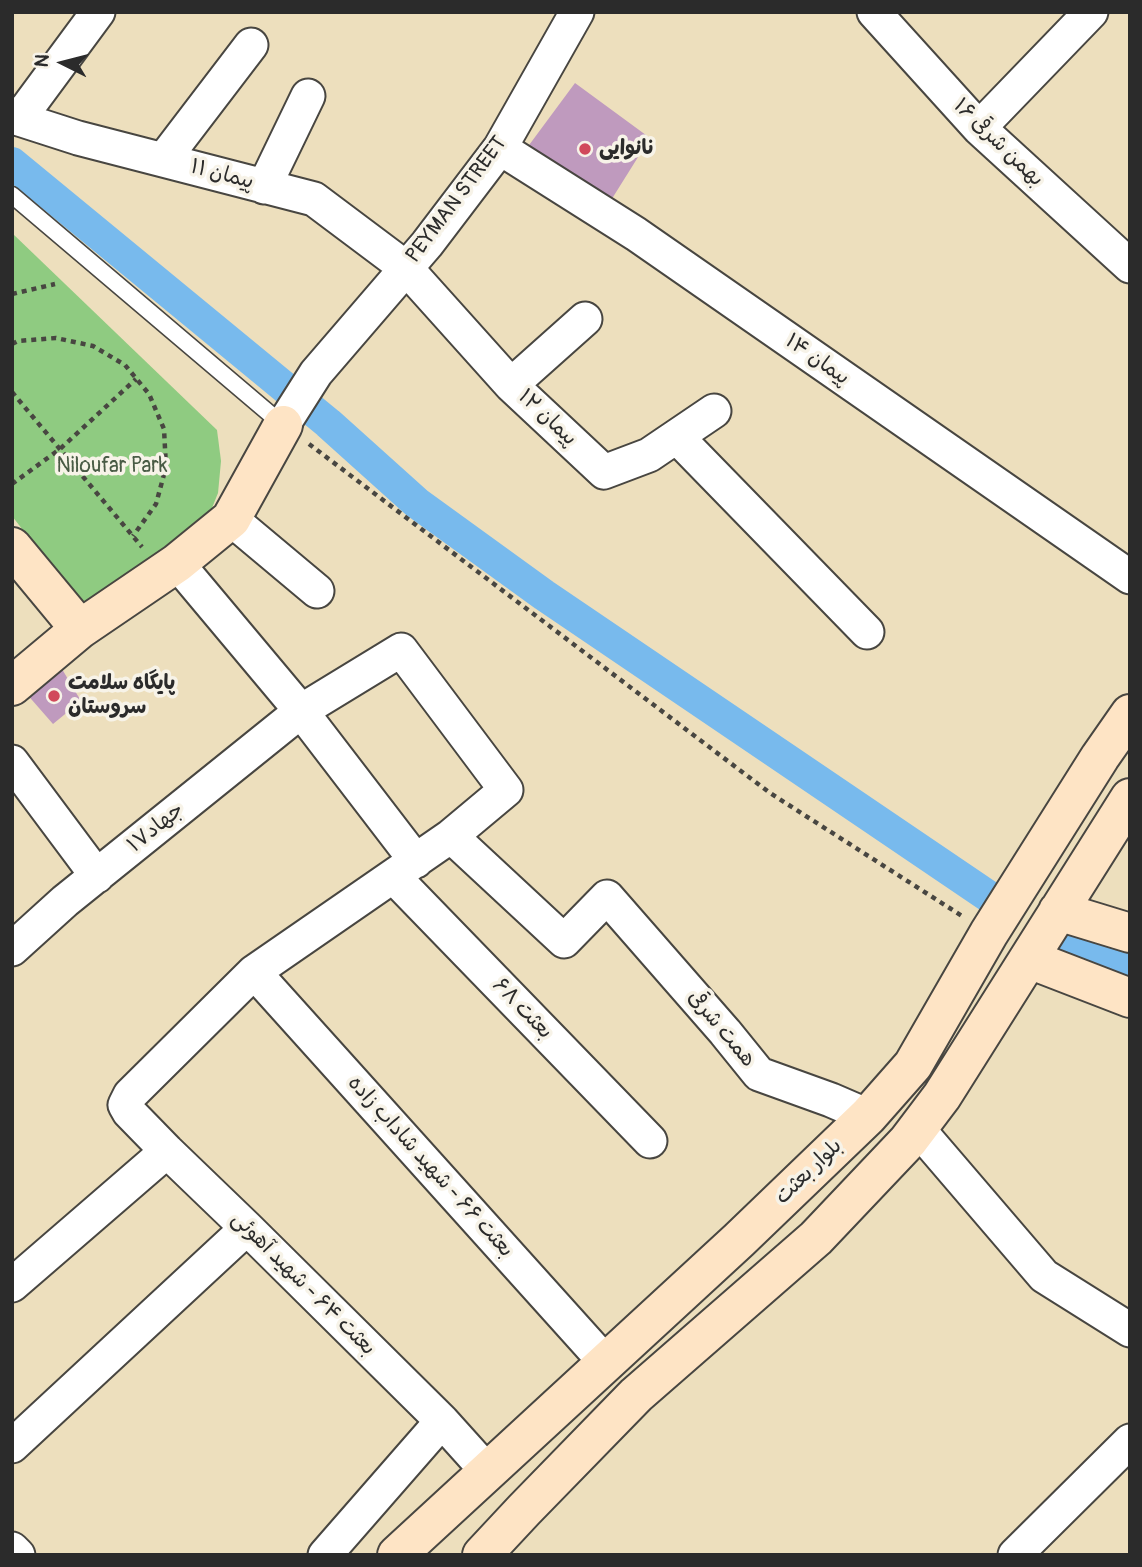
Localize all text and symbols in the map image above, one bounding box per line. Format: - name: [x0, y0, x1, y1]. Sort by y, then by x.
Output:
- north arrow: [28, 28, 98, 98]
- text: N: [30, 53, 55, 68]
- street label: بهمن شرقی ۱۶: [948, 94, 1048, 192]
- street label: PEYMAN STREET: [401, 132, 513, 268]
- place label: نانوایی: [599, 136, 655, 162]
- marker: نانوایی: [577, 141, 593, 157]
- street label: پیمان ۱۱: [188, 154, 256, 196]
- street label: پیمان ۱۴: [780, 329, 854, 391]
- street label: پیمان ۱۲: [512, 385, 582, 451]
- park label: Niloufar Park: [56, 454, 168, 480]
- place label: پایگاه سلامت سروستان: [68, 671, 175, 721]
- marker: پایگاه سلامت سروستان: [46, 688, 62, 704]
- street label: جهاد۱۷: [123, 798, 189, 858]
- street label: بعثت ۶۸: [487, 973, 557, 1045]
- street label: همت شرقی: [682, 985, 760, 1073]
- street label: بعثت ۶۶ - شهید شاداب زاده: [342, 1071, 518, 1263]
- street label: بلوار بعثت: [770, 1134, 848, 1210]
- street label: بعثت ۶۴ - شهید آهوئی: [226, 1207, 380, 1361]

